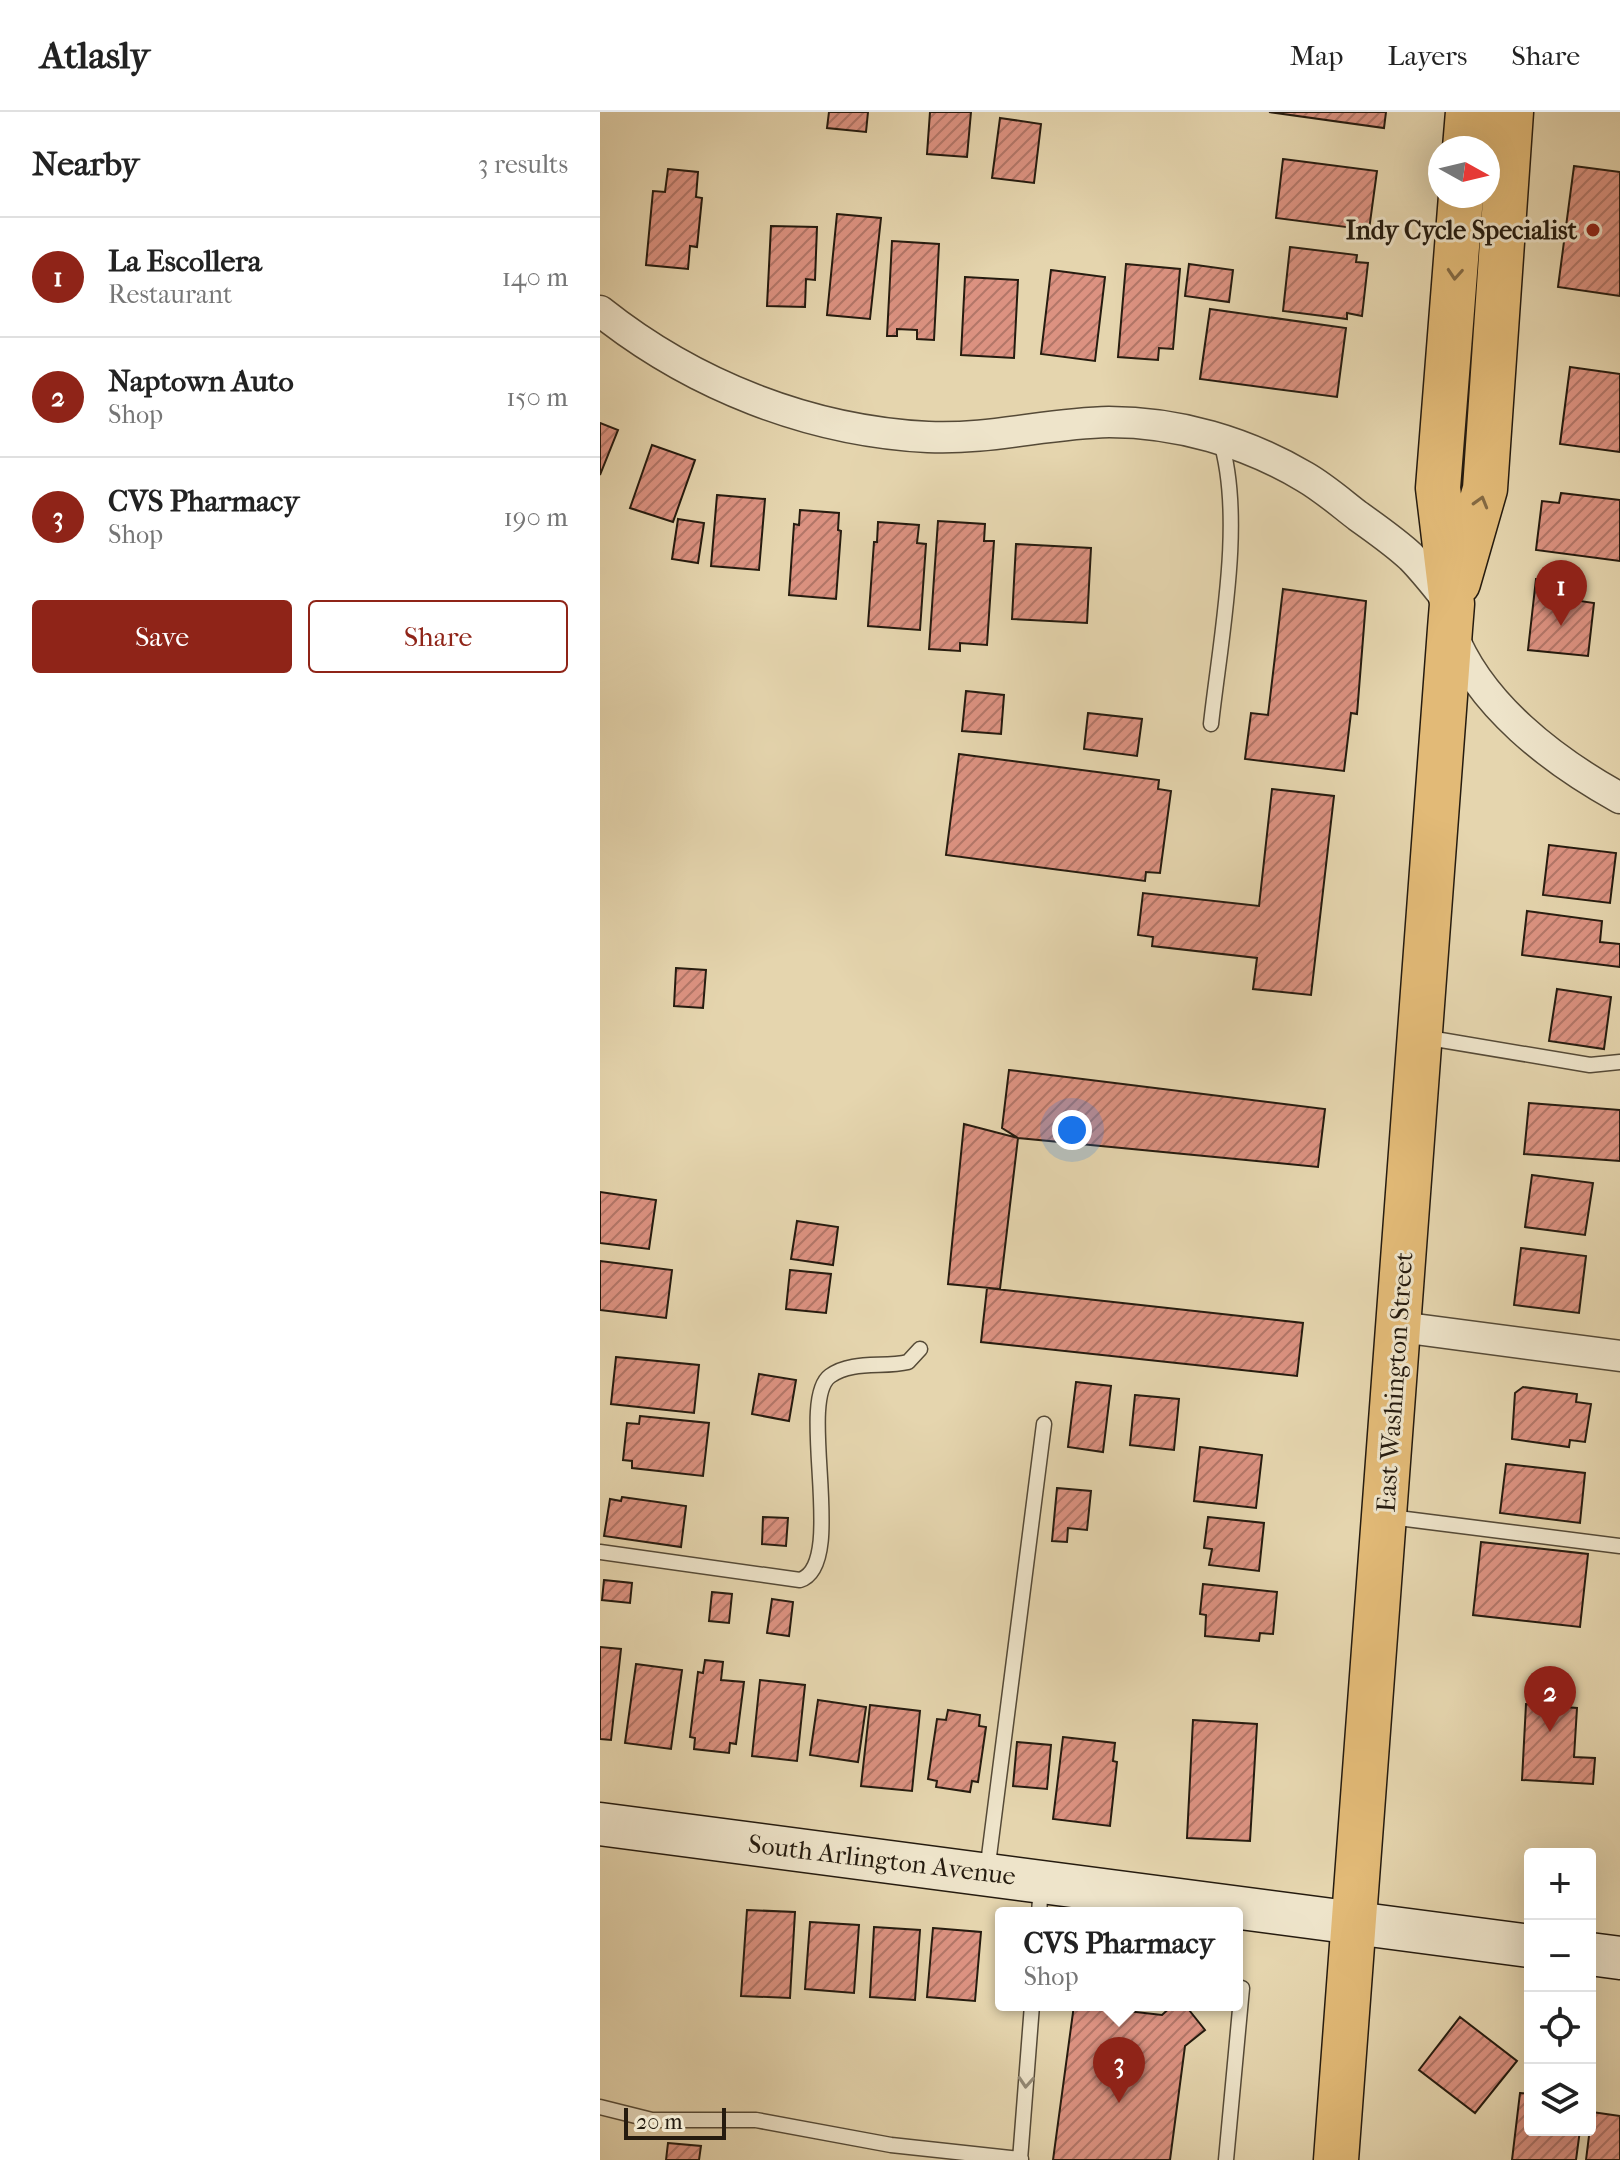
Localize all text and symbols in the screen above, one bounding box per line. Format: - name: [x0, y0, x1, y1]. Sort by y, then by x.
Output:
- text: Atlasly: [40, 33, 150, 78]
- text: Map: [1290, 39, 1343, 72]
- text: Layers: [1387, 39, 1467, 72]
- text: Share: [1511, 39, 1580, 72]
- north arrow: [1428, 136, 1500, 208]
- text: Nearby: [32, 144, 139, 184]
- text: 3 results: [478, 149, 568, 180]
- place label: Indy Cycle Specialist: [1346, 215, 1578, 246]
- marker: Indy Cycle Specialist: [1584, 221, 1602, 239]
- text: La Escollera: [108, 244, 262, 279]
- text: 1: [53, 262, 63, 293]
- text: 140 m: [502, 262, 568, 293]
- one-way arrow: [1447, 268, 1464, 281]
- text: Restaurant: [108, 279, 232, 310]
- text: Naptown Auto: [108, 364, 294, 399]
- text: 2: [51, 382, 65, 413]
- text: 150 m: [506, 382, 568, 413]
- text: Shop: [108, 399, 163, 430]
- text: CVS Pharmacy: [108, 484, 299, 519]
- one-way arrow: [1472, 496, 1488, 510]
- text: 3: [53, 502, 63, 533]
- text: 190 m: [504, 502, 568, 533]
- text: Shop: [108, 519, 163, 550]
- pin: 1: [1535, 560, 1587, 626]
- button: Save: [32, 600, 292, 673]
- button: Share: [308, 600, 568, 673]
- your location: [1052, 1110, 1092, 1150]
- street label: East Washington Street: [1370, 1250, 1420, 1513]
- pin: 2: [1524, 1666, 1576, 1732]
- street label: South Arlington Avenue: [746, 1828, 1018, 1892]
- map controls: [1524, 1848, 1596, 2136]
- button: +: [1524, 1848, 1596, 1920]
- popup: [995, 1907, 1243, 2011]
- button: −: [1524, 1920, 1596, 1992]
- text: CVS Pharmacy: [1023, 1926, 1215, 1961]
- text: Shop: [1023, 1961, 1079, 1992]
- button: locate: [1524, 1992, 1596, 2064]
- pin: 3: [1093, 2037, 1145, 2103]
- button: layers: [1524, 2064, 1596, 2136]
- one-way arrow: [1018, 2076, 1035, 2089]
- scale bar: [624, 2104, 726, 2140]
- text: 20 m: [636, 2109, 682, 2135]

